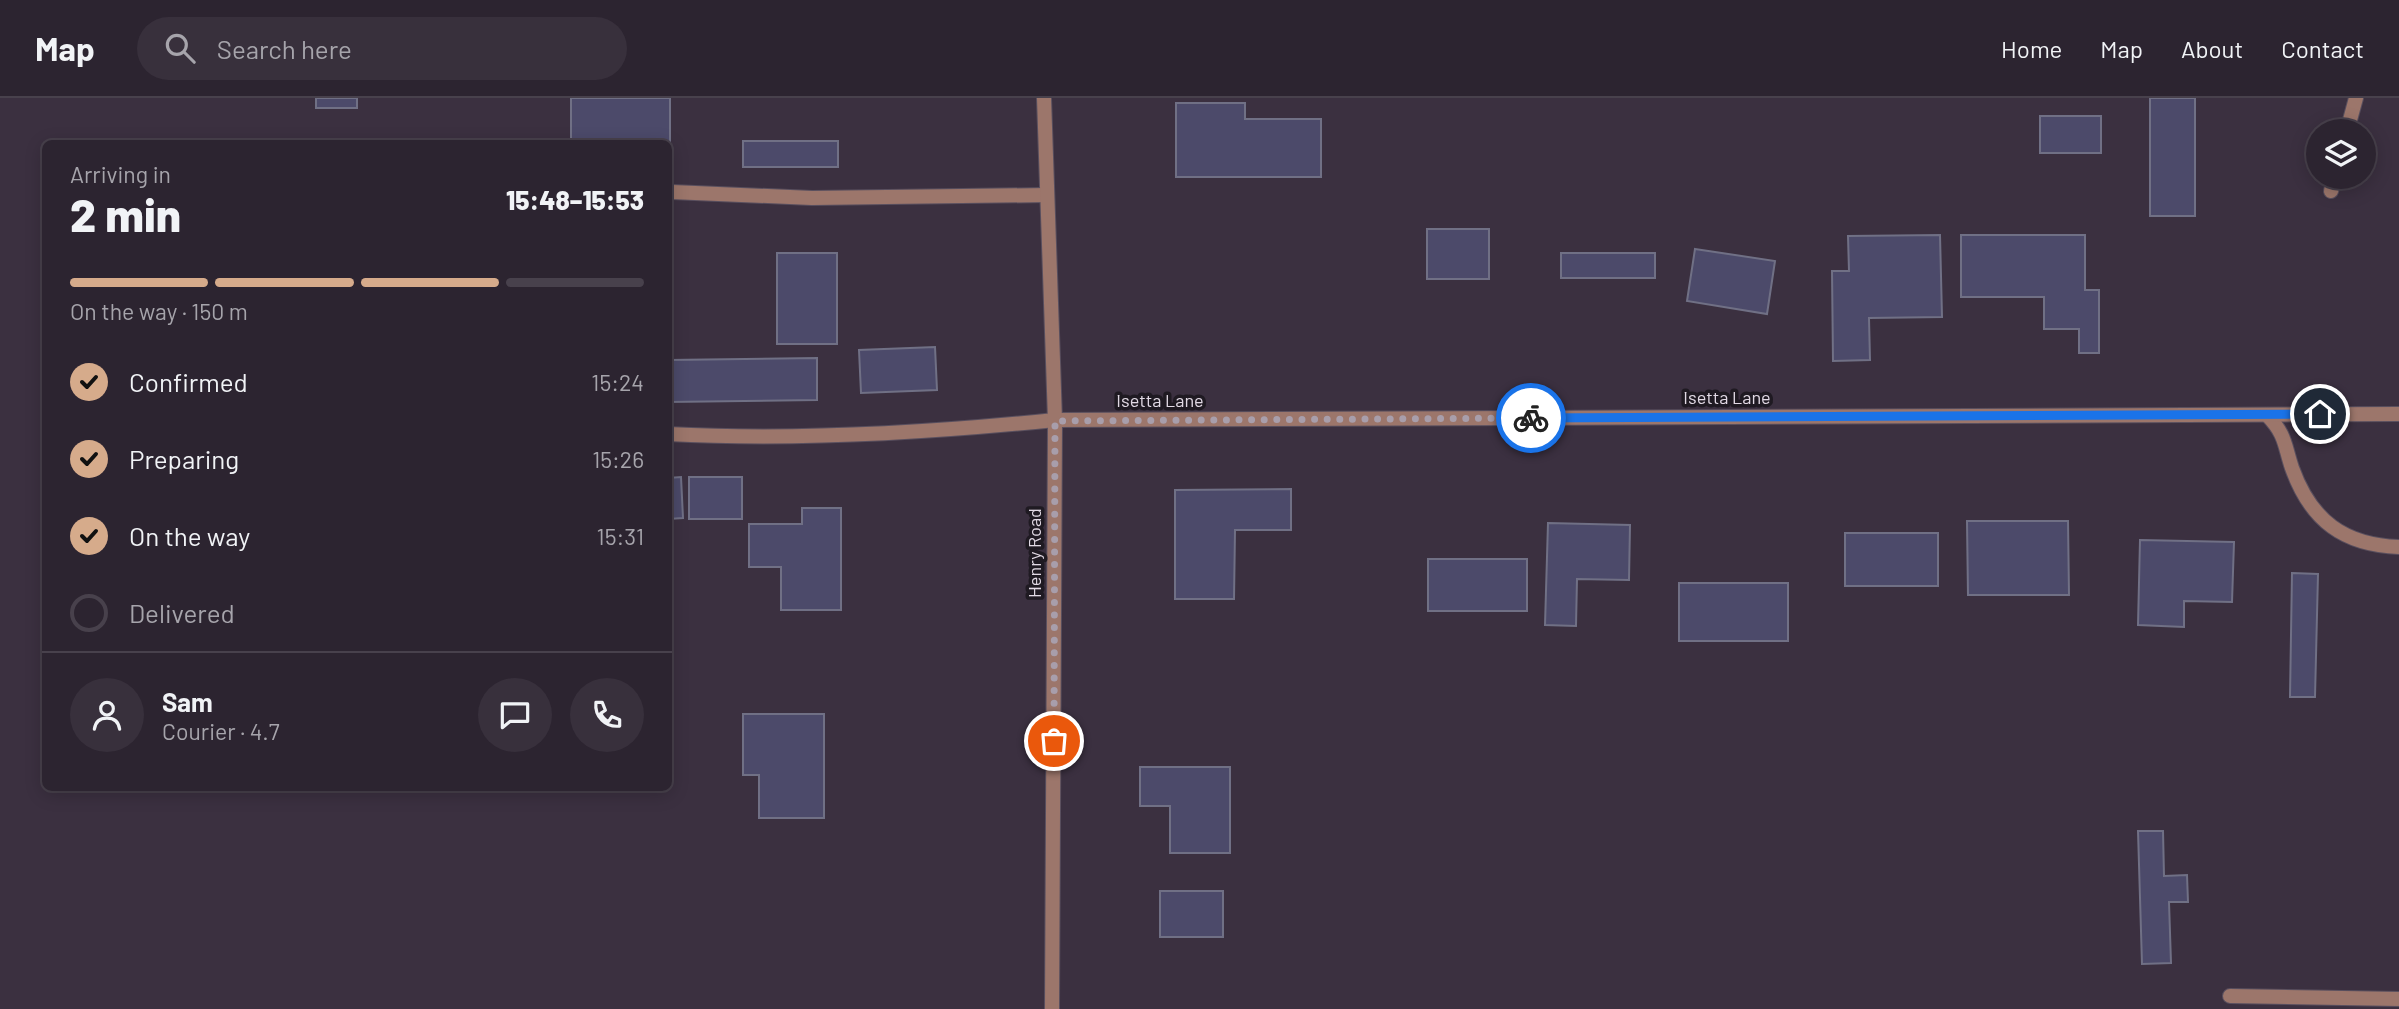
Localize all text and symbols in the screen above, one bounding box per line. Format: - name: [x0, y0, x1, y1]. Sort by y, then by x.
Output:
- search box: [137, 17, 627, 80]
- text: Map: [35, 28, 95, 68]
- icon: search: [161, 29, 199, 67]
- text: Search here: [217, 33, 352, 64]
- text: Home: [2001, 34, 2062, 63]
- text: Map: [2100, 34, 2143, 63]
- text: About: [2181, 34, 2243, 63]
- text: Contact: [2281, 34, 2364, 63]
- map controls: [2306, 119, 2376, 189]
- button: layers: [2306, 119, 2376, 189]
- text: Arriving in: [70, 160, 171, 188]
- text: 15:48–15:53: [506, 184, 644, 215]
- text: 2 min: [70, 186, 181, 241]
- text: On the way · 150 m: [70, 297, 248, 325]
- icon: check: [70, 363, 108, 401]
- text: Confirmed: [129, 366, 248, 397]
- text: 15:24: [591, 368, 644, 396]
- courier: [1496, 383, 1566, 453]
- pin: [2290, 384, 2350, 444]
- street label: Isetta Lane: [1683, 386, 1771, 408]
- street label: Isetta Lane: [1116, 389, 1204, 411]
- icon: home: [2301, 395, 2339, 433]
- icon: bike: [1512, 399, 1550, 437]
- icon: check: [70, 440, 108, 478]
- text: Preparing: [129, 443, 239, 474]
- text: 15:26: [592, 445, 644, 473]
- street label: Henry Road: [1023, 508, 1045, 598]
- icon: check: [70, 517, 108, 555]
- text: On the way: [129, 520, 250, 551]
- text: 15:31: [597, 522, 644, 550]
- text: Delivered: [129, 597, 235, 628]
- button: person: [70, 678, 144, 752]
- button: chat: [478, 678, 552, 752]
- button: phone: [570, 678, 644, 752]
- text: Sam: [162, 686, 213, 717]
- pin: [1024, 711, 1084, 771]
- text: Courier · 4.7: [162, 717, 280, 745]
- icon: bag: [1035, 722, 1073, 760]

